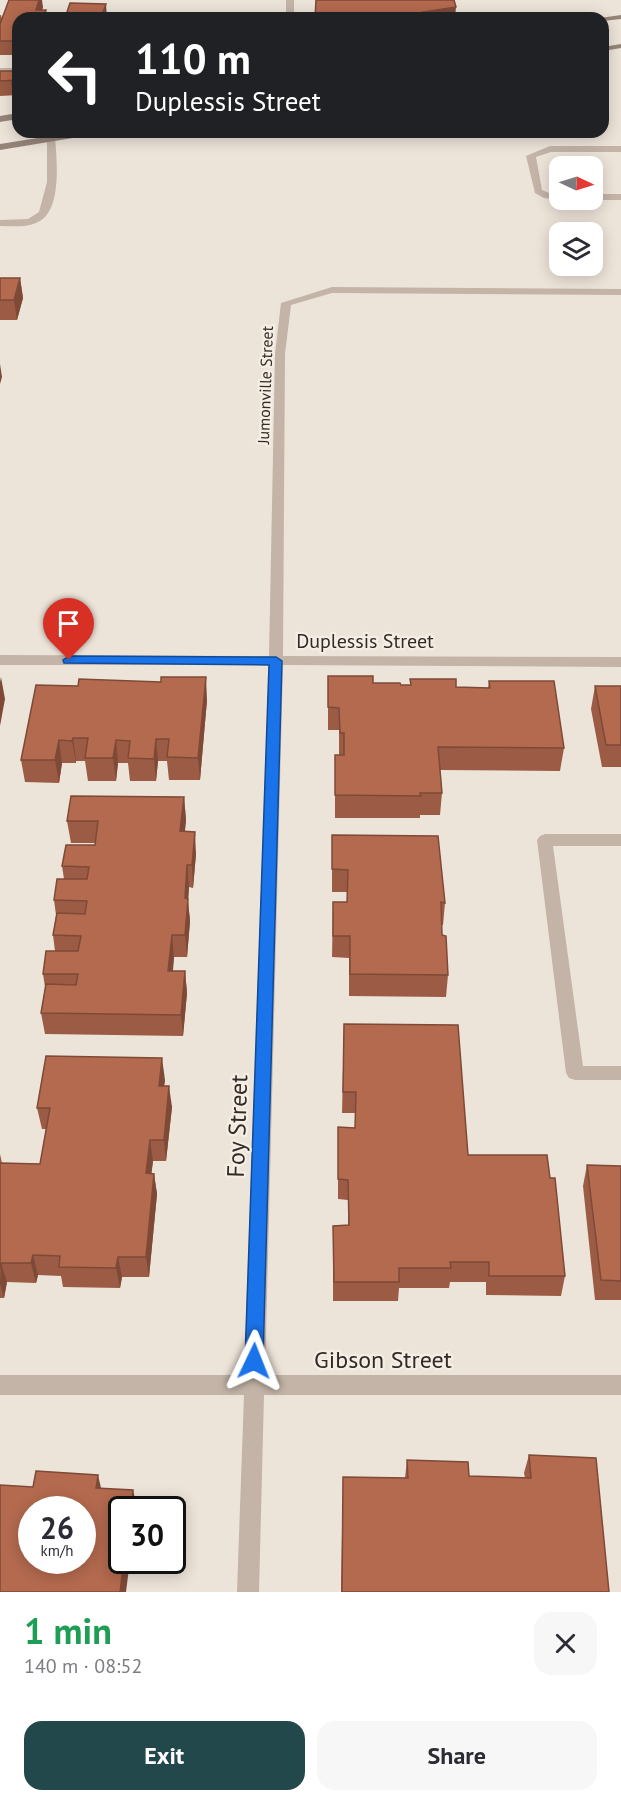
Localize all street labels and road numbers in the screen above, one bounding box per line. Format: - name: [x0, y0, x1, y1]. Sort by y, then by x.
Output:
- street label: Jumonville Street: [253, 325, 277, 445]
- street label: Duplessis Street: [296, 628, 434, 654]
- street label: Foy Street: [220, 1074, 254, 1178]
- street label: Gibson Street: [314, 1344, 452, 1375]

